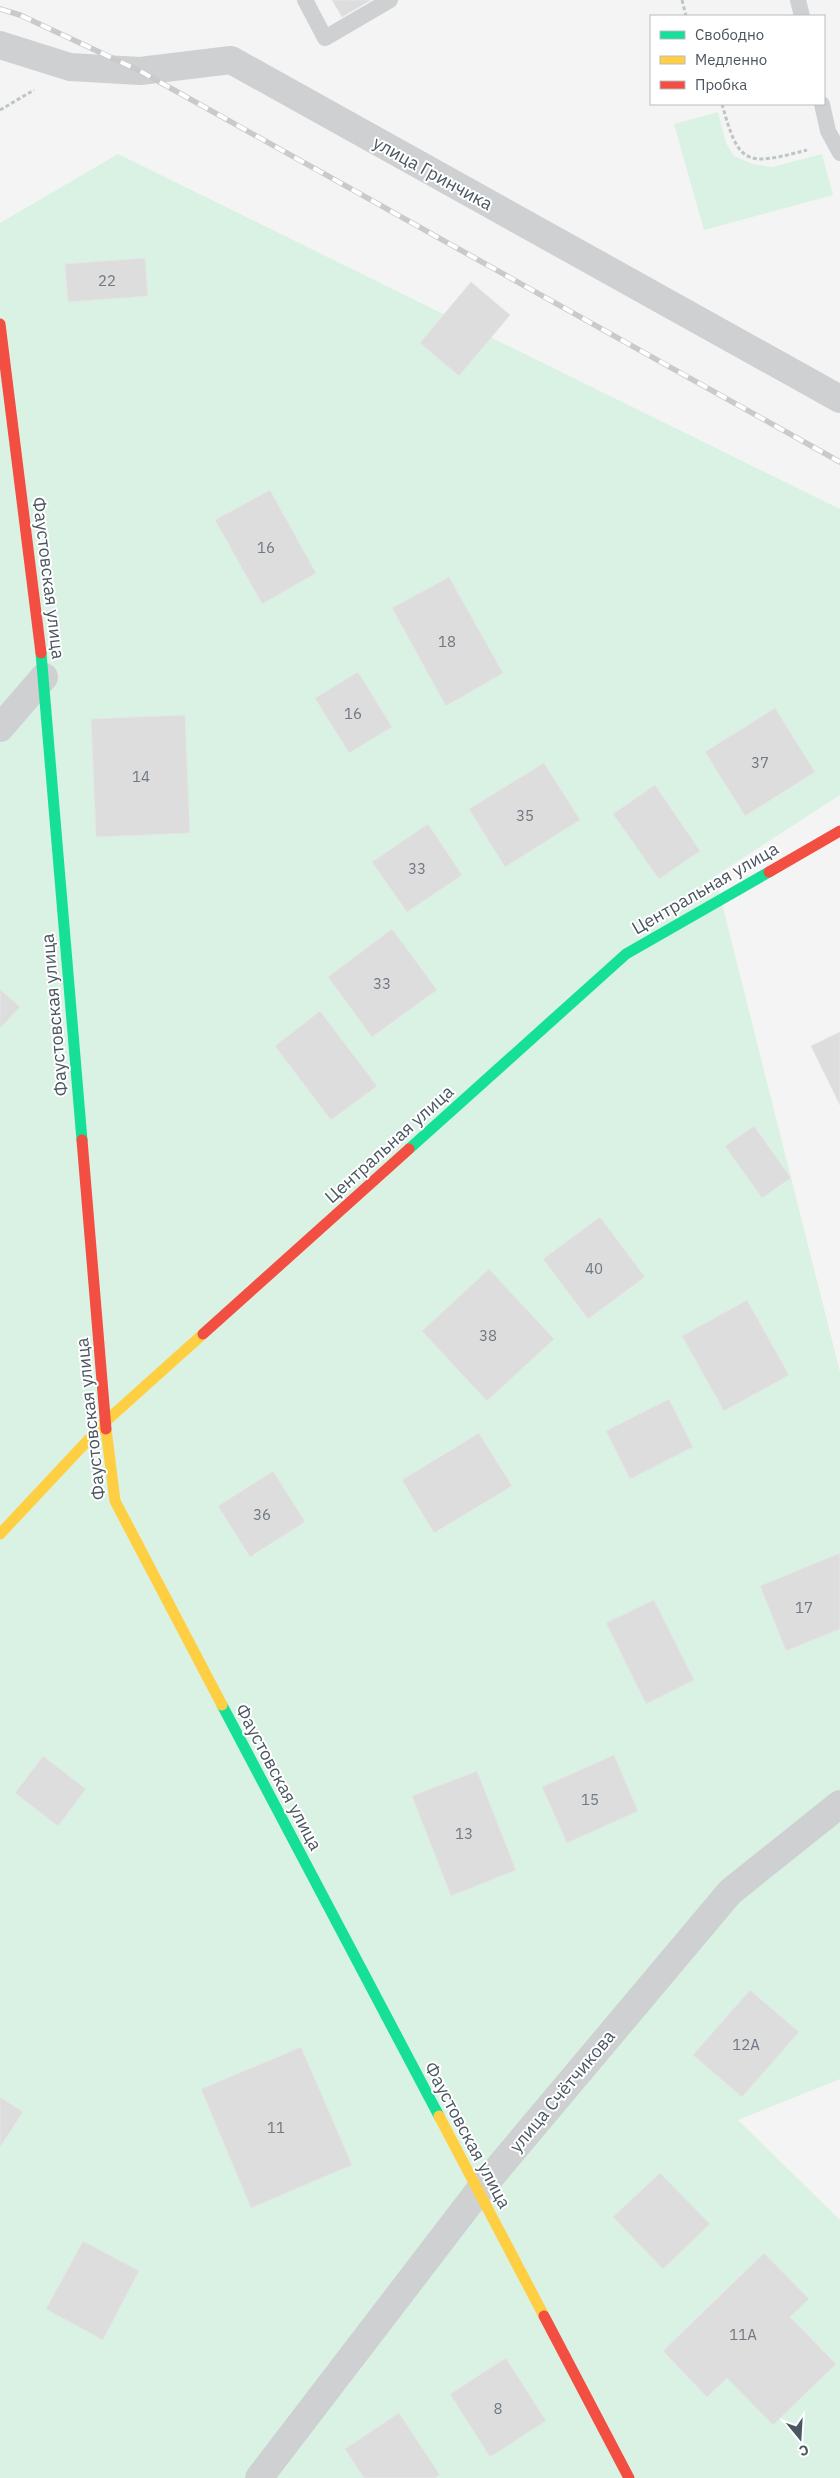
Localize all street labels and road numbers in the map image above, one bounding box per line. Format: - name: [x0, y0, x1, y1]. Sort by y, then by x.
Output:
- street label: улица Гринчика: [369, 131, 497, 216]
- street label: Фаустовская улица: [28, 496, 70, 661]
- street label: Центральная улица: [627, 836, 783, 939]
- street label: Фаустовская улица: [35, 932, 73, 1097]
- street label: Центральная улица: [320, 1080, 459, 1208]
- street label: Фаустовская улица: [70, 1336, 110, 1501]
- street label: Фаустовская улица: [231, 1700, 328, 1855]
- street label: улица Счётчикова: [504, 2025, 620, 2157]
- street label: Фаустовская улица: [420, 2058, 517, 2213]

